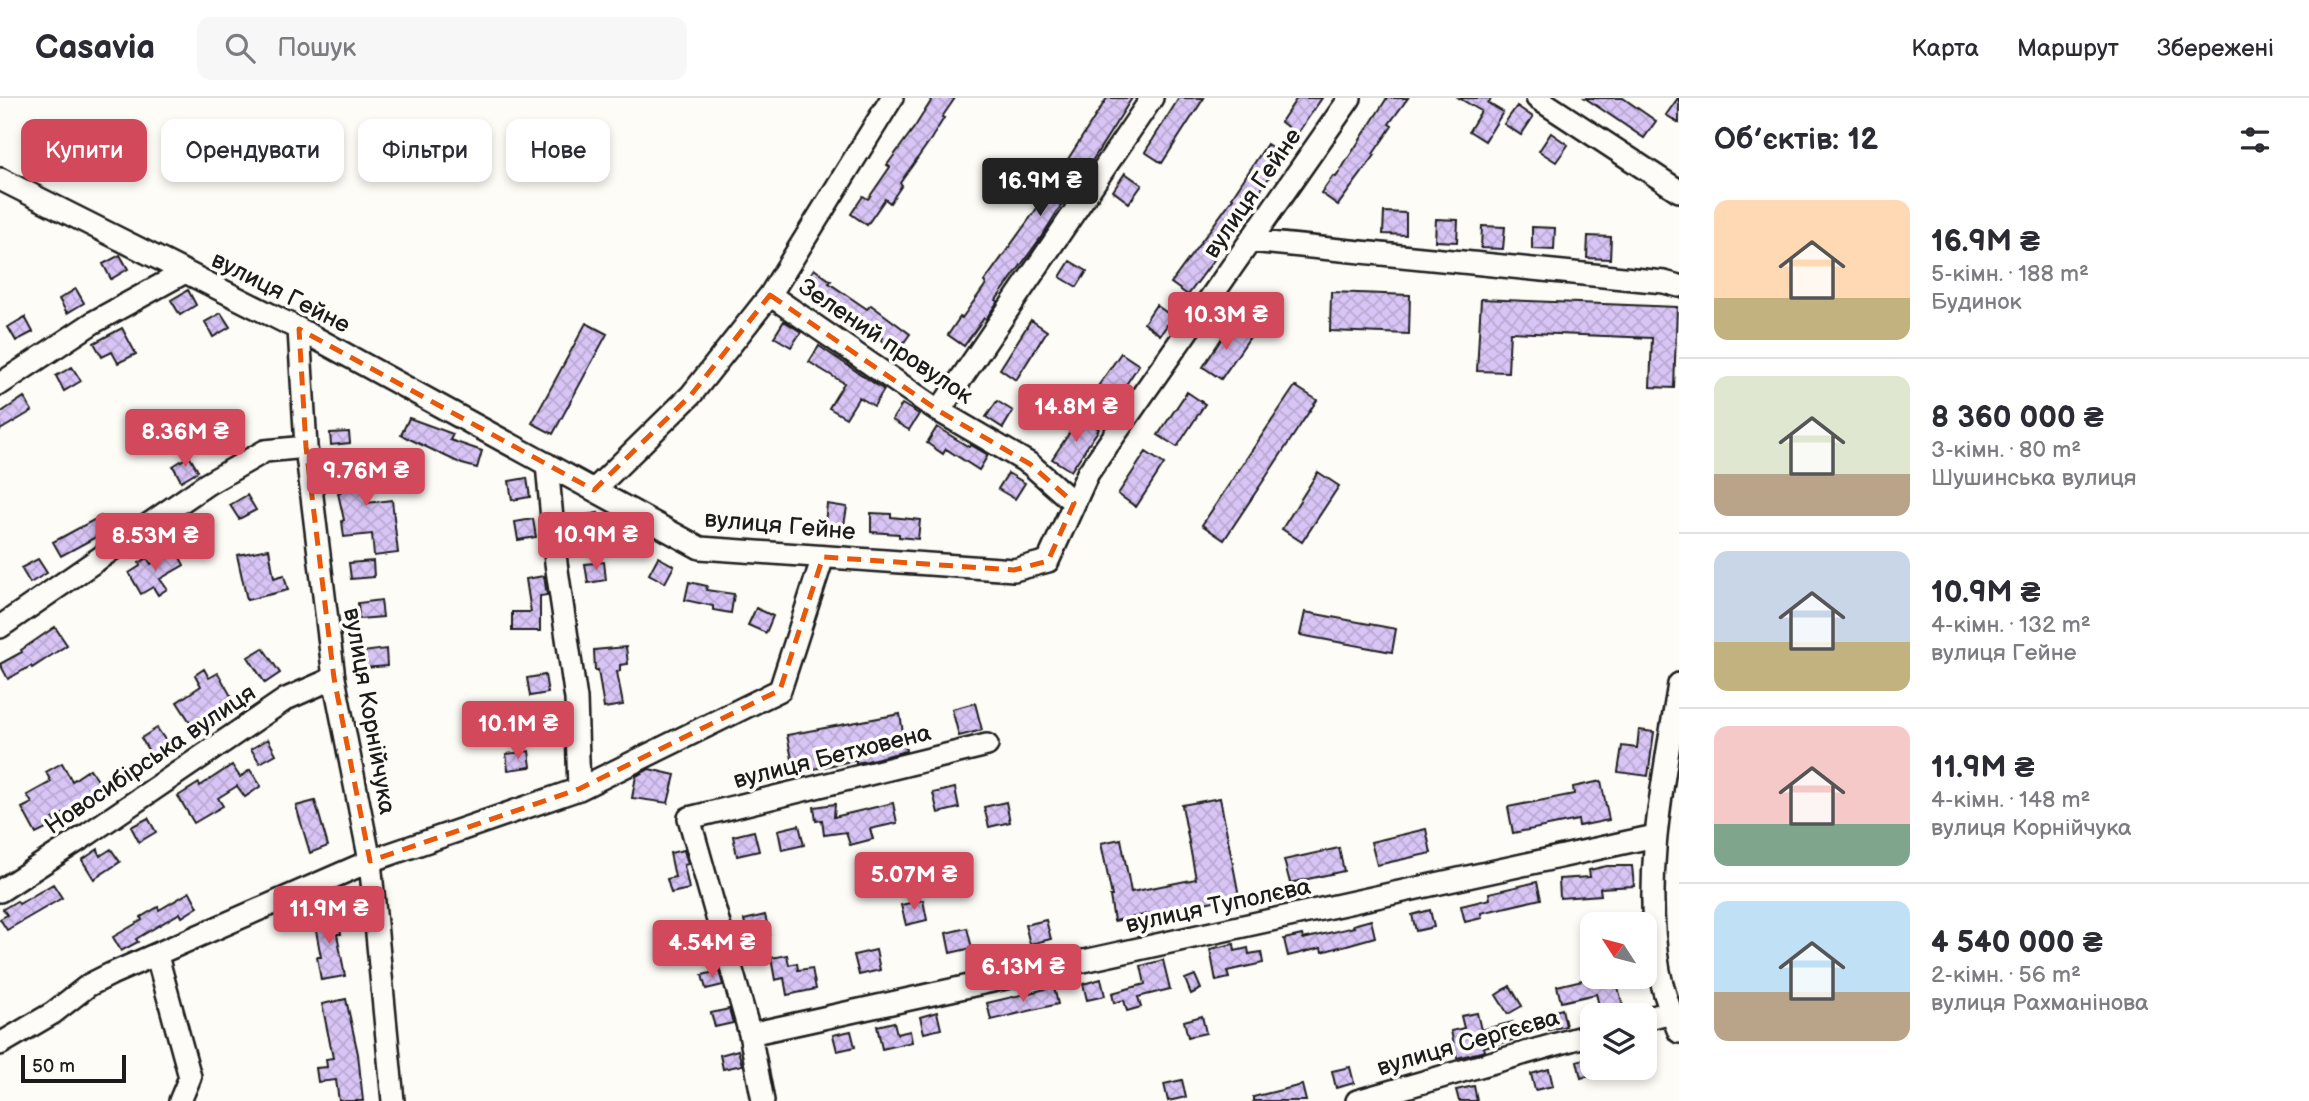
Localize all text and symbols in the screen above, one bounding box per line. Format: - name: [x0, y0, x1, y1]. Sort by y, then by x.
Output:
- search box: [197, 17, 687, 80]
- text: Casavia: [35, 28, 155, 68]
- icon: search: [221, 29, 259, 67]
- text: Пошук: [277, 33, 356, 64]
- text: Карта: [1911, 34, 1979, 63]
- text: Маршрут: [2017, 34, 2119, 63]
- text: Збережені: [2157, 34, 2274, 63]
- chip: Купити: [21, 119, 147, 182]
- chip: Орендувати: [161, 119, 344, 182]
- chip: Фільтри: [358, 119, 492, 182]
- chip: Нове: [506, 119, 610, 182]
- icon: filters: [2236, 121, 2274, 159]
- text: Об’єктів: 12: [1714, 122, 1878, 158]
- street label: вулиця Гейне: [1197, 123, 1308, 264]
- pin: 16.9M ₴: [975, 158, 1105, 218]
- text: 16.9M ₴: [998, 167, 1082, 195]
- text: 16.9M ₴: [1931, 224, 2040, 260]
- icon: home: [1770, 228, 1854, 312]
- street label: вулиця Гейне: [207, 245, 355, 340]
- text: 5-кімн. · 188 m²: [1931, 260, 2089, 288]
- street label: Зелений провулок: [793, 272, 979, 411]
- text: Будинок: [1931, 288, 2022, 316]
- pin: 10.3M ₴: [1161, 292, 1291, 352]
- text: 10.3M ₴: [1184, 301, 1268, 329]
- pin: 14.8M ₴: [1011, 384, 1141, 444]
- text: 14.8M ₴: [1034, 393, 1118, 421]
- text: 8 360 000 ₴: [1931, 400, 2104, 436]
- icon: home: [1770, 404, 1854, 488]
- pin: 8.36M ₴: [120, 410, 250, 469]
- text: 8.36M ₴: [141, 418, 229, 446]
- text: 3-кімн. · 80 m²: [1931, 436, 2081, 464]
- pin: 9.76M ₴: [301, 448, 431, 508]
- text: 9.76M ₴: [323, 457, 409, 485]
- text: Шушинська вулиця: [1931, 464, 2137, 492]
- street label: вулиця Гейне: [703, 504, 857, 547]
- pin: 10.9M ₴: [531, 512, 661, 572]
- pin: 8.53M ₴: [90, 514, 220, 573]
- text: 10.9M ₴: [554, 521, 638, 549]
- text: 8.53M ₴: [112, 522, 198, 550]
- text: 10.9M ₴: [1931, 575, 2040, 611]
- icon: home: [1770, 579, 1854, 663]
- street label: вулиця Корнійчука: [337, 605, 402, 817]
- text: 4-кімн. · 132 m²: [1931, 611, 2091, 639]
- text: вулиця Гейне: [1931, 639, 2077, 667]
- street label: Новосибірська вулиця: [39, 678, 261, 841]
- pin: 10.1M ₴: [453, 702, 583, 761]
- text: 10.1M ₴: [478, 710, 558, 738]
- street label: вулиця Бетховена: [730, 718, 934, 795]
- text: 11.9M ₴: [1931, 750, 2034, 786]
- icon: home: [1770, 754, 1854, 838]
- text: 4-кімн. · 148 m²: [1931, 786, 2091, 814]
- text: вулиця Корнійчука: [1931, 814, 2132, 842]
- pin: 5.07M ₴: [849, 852, 979, 912]
- text: 5.07M ₴: [871, 861, 957, 889]
- street label: вулиця Туполєва: [1123, 872, 1313, 939]
- pin: 11.9M ₴: [264, 886, 394, 946]
- text: 11.9M ₴: [289, 895, 369, 923]
- north arrow: [1580, 912, 1657, 989]
- map controls: [1580, 912, 1657, 1080]
- pin: 4.54M ₴: [647, 920, 777, 980]
- text: 4 540 000 ₴: [1931, 925, 2103, 961]
- text: 4.54M ₴: [669, 929, 755, 957]
- icon: home: [1770, 929, 1854, 1013]
- pin: 6.13M ₴: [958, 944, 1088, 1004]
- text: 6.13M ₴: [981, 953, 1065, 981]
- text: 2-кімн. · 56 m²: [1931, 961, 2081, 989]
- text: вулиця Рахманінова: [1931, 989, 2149, 1017]
- street label: вулиця Сергєєва: [1374, 1003, 1563, 1082]
- button: layers: [1580, 1003, 1657, 1080]
- scale bar: [21, 1052, 126, 1084]
- text: 50 m: [32, 1055, 75, 1078]

